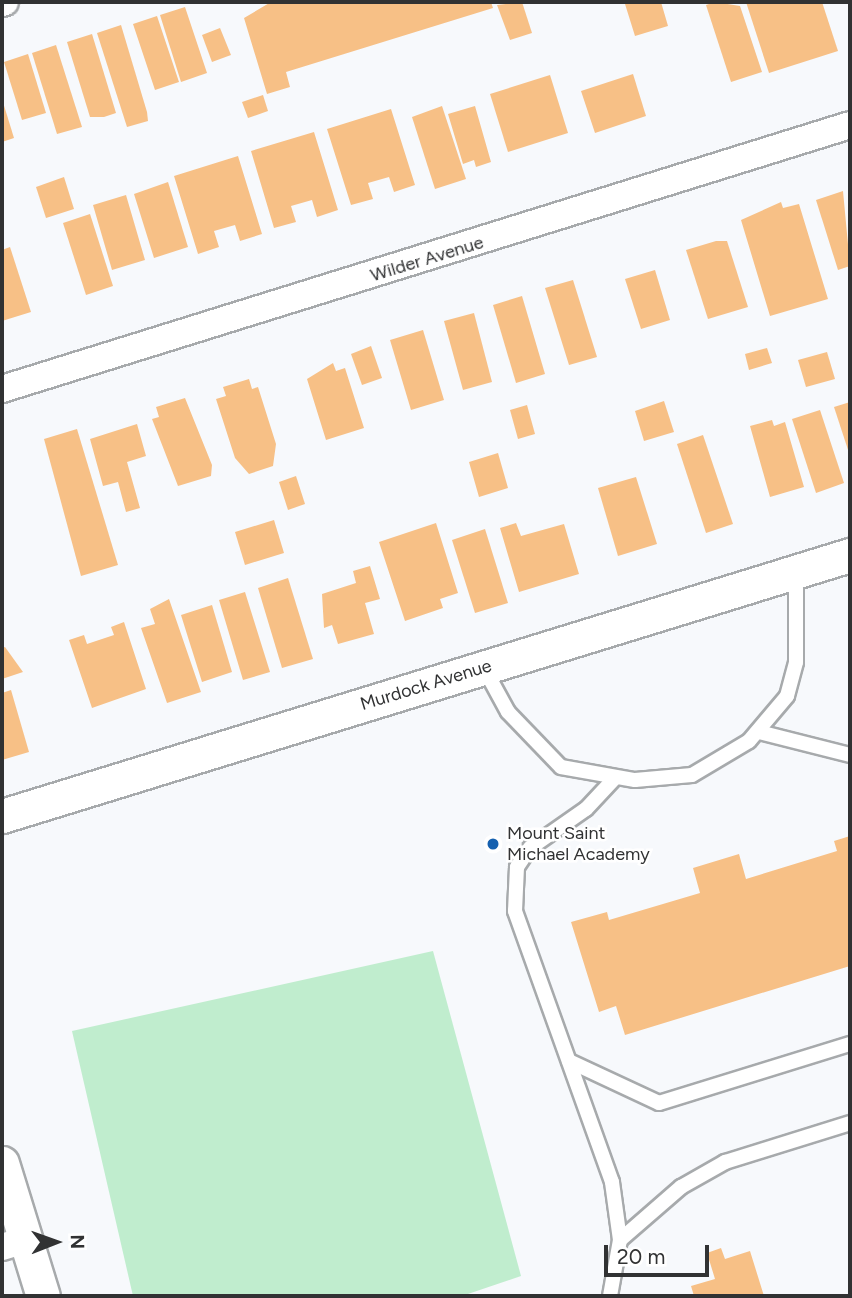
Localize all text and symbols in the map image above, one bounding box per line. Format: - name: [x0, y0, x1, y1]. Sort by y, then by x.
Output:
- street label: Wilder Avenue: [368, 232, 486, 286]
- street label: Murdock Avenue: [358, 655, 494, 715]
- place label: Mount Saint Michael Academy: [507, 823, 650, 866]
- marker: Mount Saint Michael Academy: [485, 836, 501, 852]
- north arrow: [21, 1207, 91, 1277]
- scale bar: [607, 1232, 712, 1276]
- text: N: [66, 1234, 89, 1249]
- text: 20 m: [617, 1244, 665, 1269]

